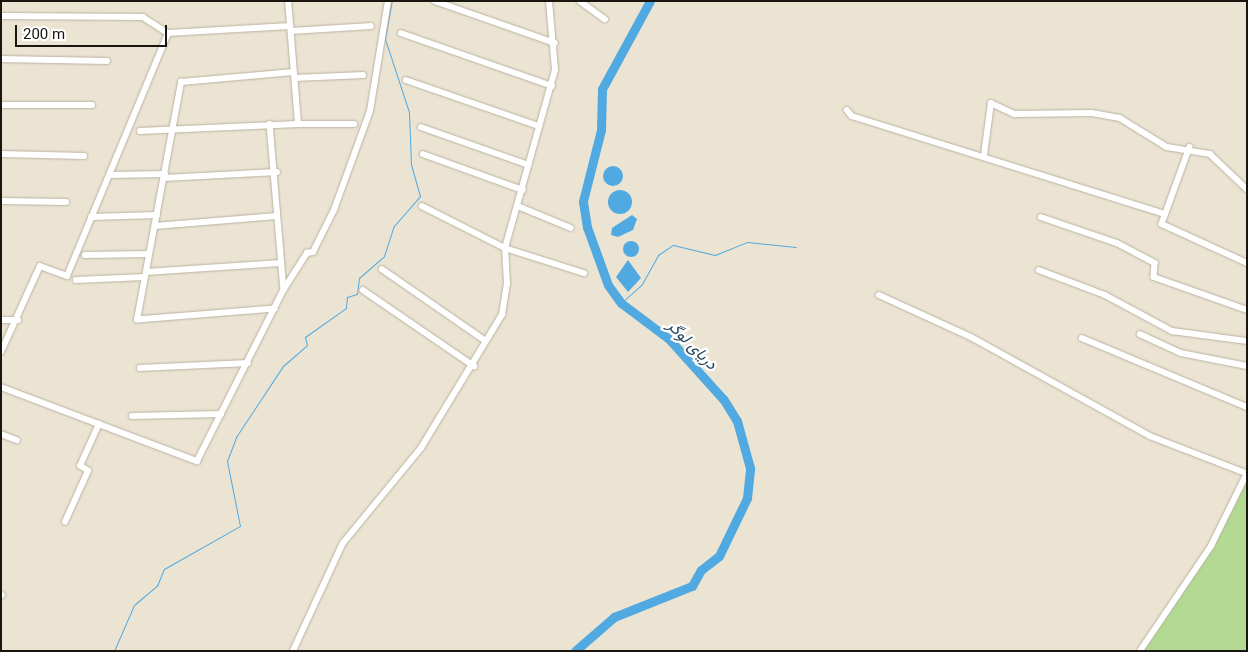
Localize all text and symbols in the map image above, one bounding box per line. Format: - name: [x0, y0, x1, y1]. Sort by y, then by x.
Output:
- scale bar: [18, 15, 170, 47]
- text: 200 m: [23, 25, 65, 43]
- water label: دریای لوگر: [663, 316, 721, 374]

